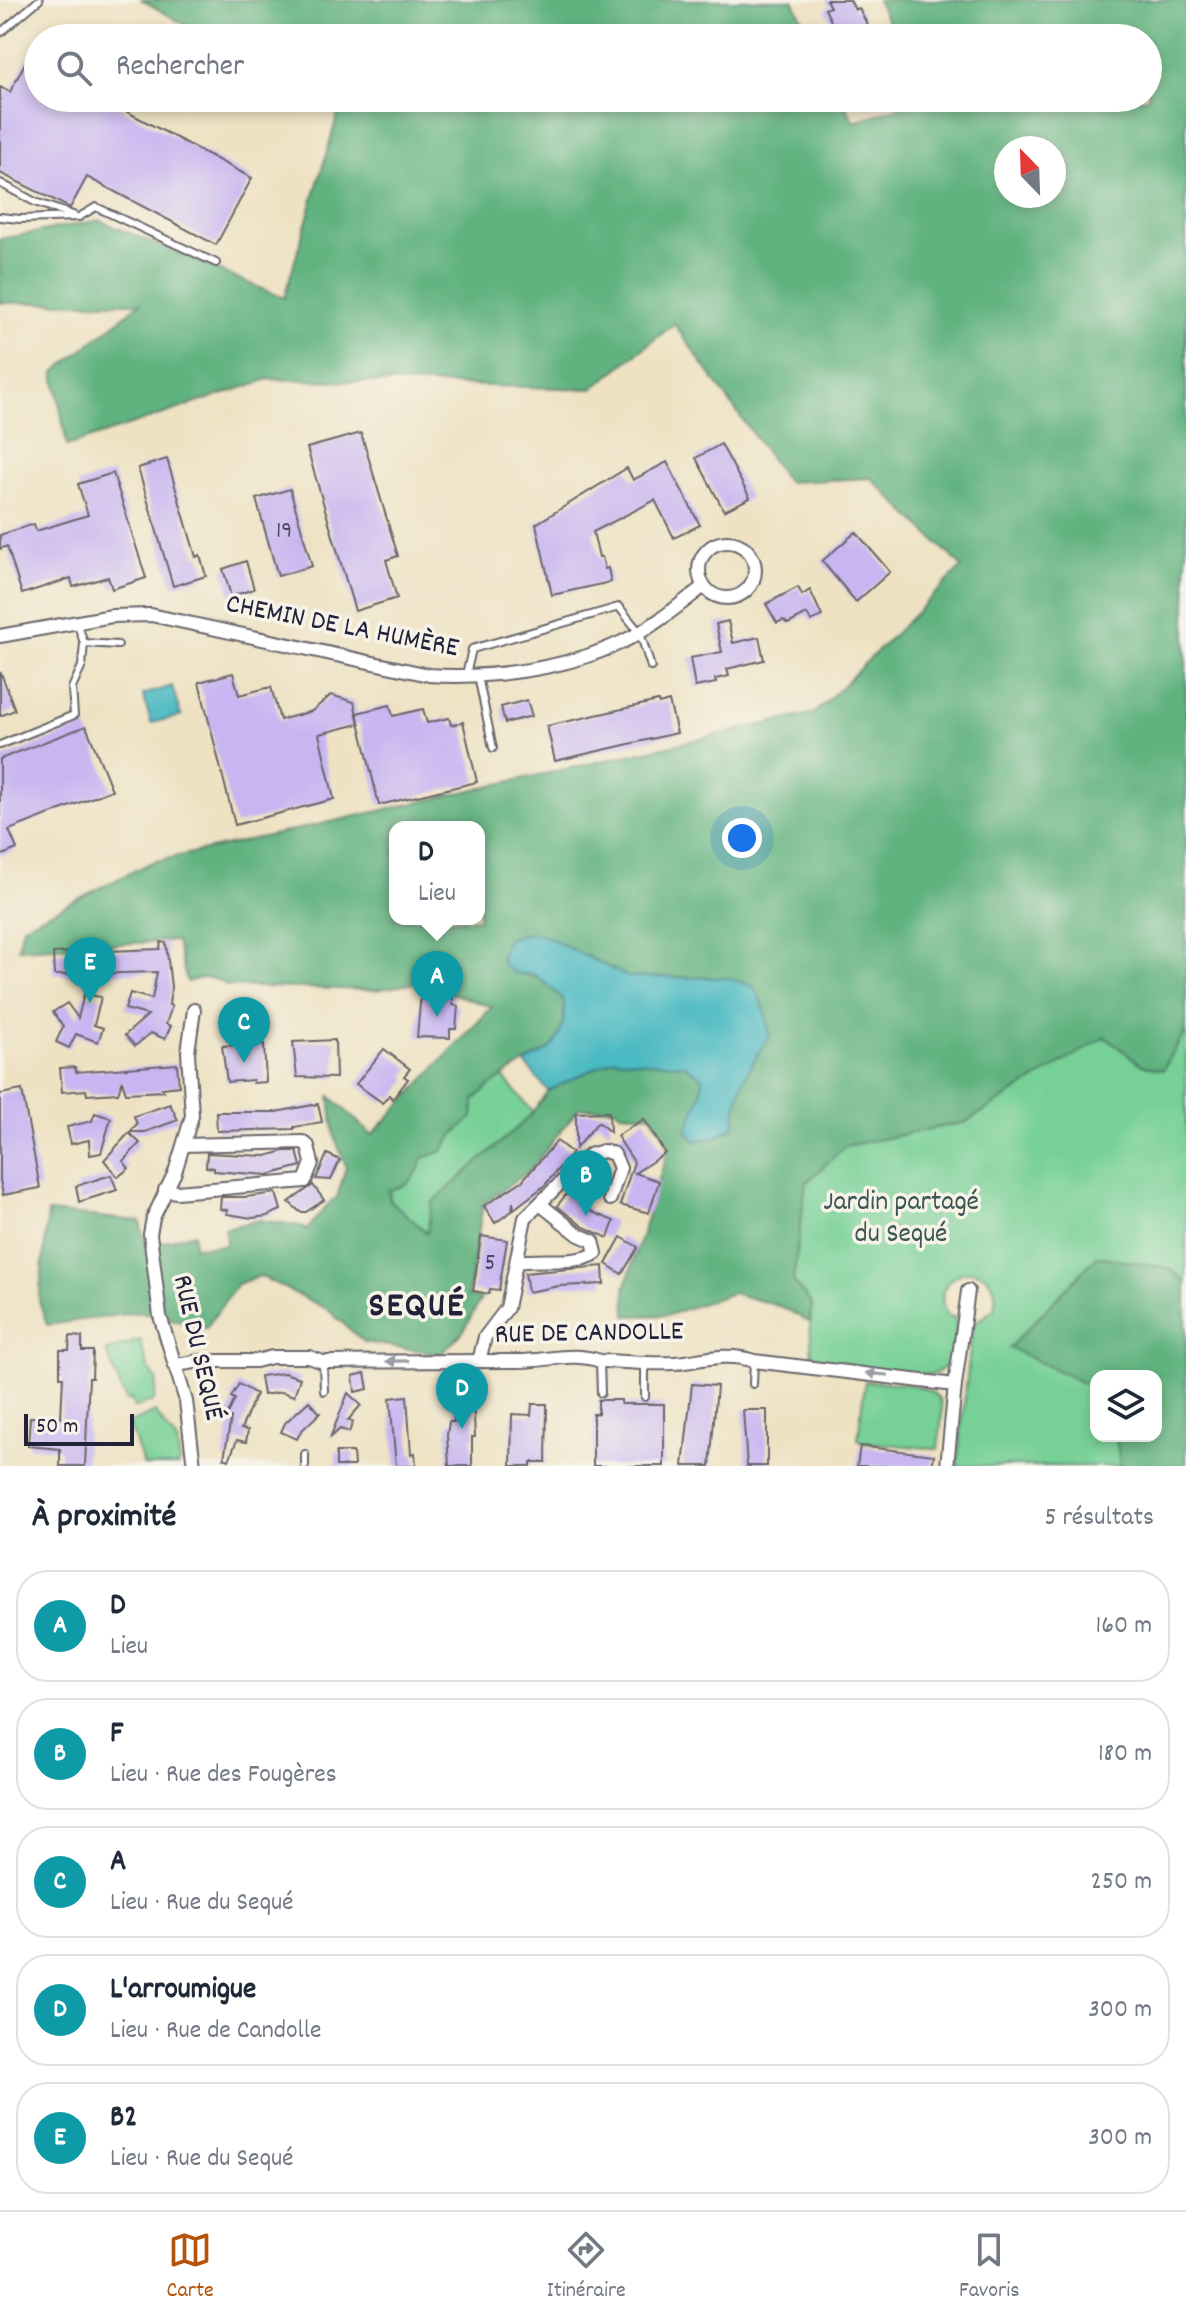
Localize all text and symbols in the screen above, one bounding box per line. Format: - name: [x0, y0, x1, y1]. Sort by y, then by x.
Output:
- search box: [24, 24, 1162, 112]
- icon: search: [52, 46, 96, 90]
- text: Rechercher: [116, 47, 244, 90]
- north arrow: [994, 136, 1066, 208]
- house number: 19: [276, 515, 292, 549]
- street label: CHEMIN DE LA HUMÈRE: [222, 586, 462, 670]
- your location: [722, 818, 762, 858]
- popup: [389, 821, 485, 925]
- text: D: [418, 833, 433, 876]
- text: Lieu: [418, 876, 456, 913]
- pin: E: [64, 937, 116, 1003]
- pin: A: [411, 951, 463, 1017]
- pin: C: [218, 997, 270, 1063]
- pin: B: [560, 1150, 612, 1216]
- park label: Jardin partagé du Sequé: [823, 1184, 979, 1256]
- house number: 5: [484, 1247, 496, 1281]
- street label: RUE DU SEQUÉ: [160, 1271, 232, 1425]
- district label: SEQUÉ: [369, 1282, 465, 1334]
- street label: RUE DE CANDOLLE: [494, 1313, 684, 1357]
- one-way arrow: [384, 1355, 409, 1368]
- pin: D: [436, 1363, 488, 1429]
- one-way arrow: [865, 1368, 890, 1381]
- map controls: [1090, 1370, 1162, 1442]
- button: layers: [1090, 1370, 1162, 1442]
- scale bar: [24, 1410, 134, 1446]
- text: 50 m: [36, 1412, 78, 1443]
- text: À proximité: [32, 1494, 176, 1543]
- text: 5 résultats: [1044, 1500, 1154, 1537]
- text: D: [110, 1586, 125, 1629]
- text: A: [53, 1608, 67, 1645]
- text: 160 m: [1096, 1608, 1152, 1645]
- text: Lieu: [110, 1629, 148, 1666]
- text: F: [110, 1714, 123, 1757]
- text: B: [54, 1736, 66, 1773]
- text: 180 m: [1098, 1736, 1152, 1773]
- text: Lieu · Rue des Fougères: [110, 1757, 337, 1794]
- text: A: [110, 1842, 126, 1885]
- text: C: [54, 1864, 66, 1901]
- text: 250 m: [1091, 1864, 1152, 1901]
- text: Lieu · Rue du Sequé: [110, 1885, 293, 1922]
- text: L'arroumigue: [110, 1970, 256, 2013]
- text: D: [53, 1992, 67, 2029]
- text: 300 m: [1088, 1992, 1152, 2029]
- text: Lieu · Rue de Candolle: [110, 2013, 321, 2050]
- text: B2: [110, 2098, 137, 2141]
- text: E: [54, 2120, 66, 2157]
- text: 300 m: [1088, 2120, 1152, 2157]
- text: Lieu · Rue du Sequé: [110, 2141, 293, 2178]
- tab: Carte: [167, 2228, 214, 2307]
- tab: Itinéraire: [547, 2228, 626, 2307]
- tab: Favoris: [959, 2228, 1019, 2307]

